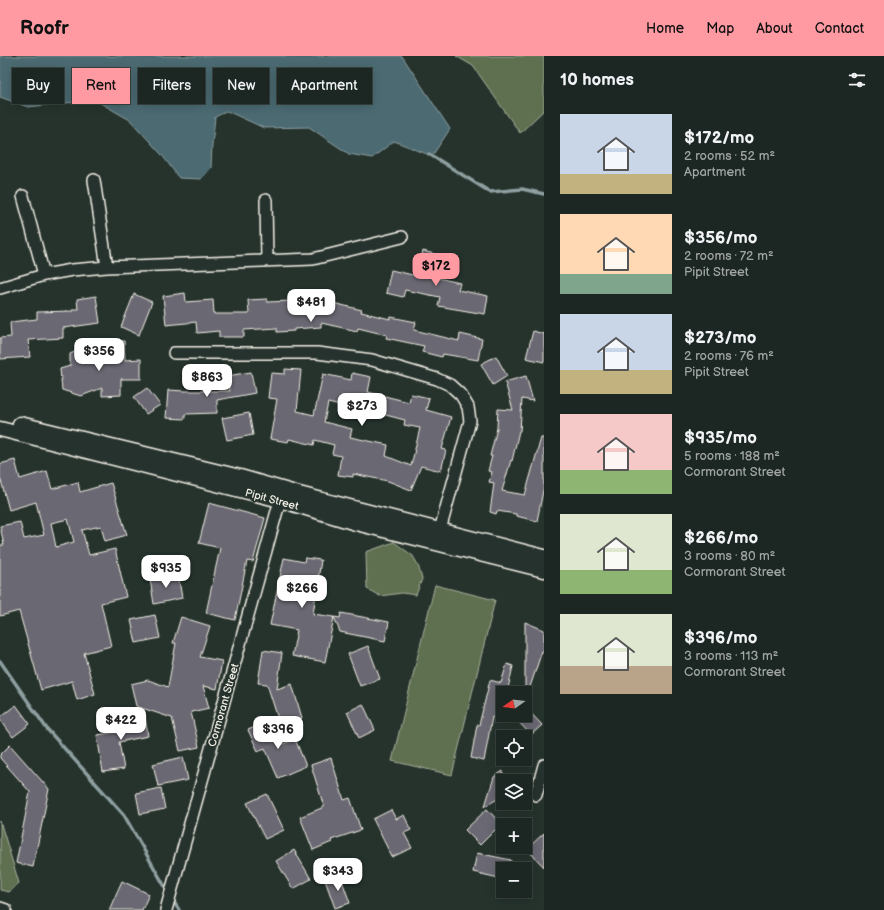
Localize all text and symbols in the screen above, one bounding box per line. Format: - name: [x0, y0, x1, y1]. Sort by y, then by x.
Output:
- text: Roofr: [20, 17, 69, 40]
- text: Home: [646, 20, 684, 37]
- text: Map: [706, 20, 734, 37]
- text: About: [756, 20, 793, 37]
- text: Contact: [815, 20, 864, 37]
- chip: Buy: [12, 68, 64, 104]
- chip: Rent: [72, 68, 130, 104]
- chip: Filters: [138, 68, 205, 104]
- chip: New: [213, 68, 269, 104]
- chip: Apartment: [277, 68, 372, 104]
- icon: filters: [846, 69, 868, 91]
- text: 10 homes: [560, 70, 634, 90]
- text: $172/mo: [684, 128, 754, 148]
- icon: home: [592, 130, 640, 178]
- text: 2 rooms · 52 m²: [684, 148, 775, 164]
- text: Apartment: [684, 164, 745, 180]
- text: $356/mo: [684, 228, 757, 248]
- icon: home: [592, 230, 640, 278]
- text: 2 rooms · 72 m²: [684, 248, 774, 264]
- pin: $172: [412, 253, 460, 287]
- text: $172: [421, 258, 451, 274]
- text: Pipit Street: [684, 264, 749, 280]
- pin: $481: [287, 289, 335, 323]
- text: $481: [296, 294, 326, 310]
- text: $273/mo: [684, 328, 756, 348]
- icon: home: [592, 330, 640, 378]
- pin: $356: [75, 338, 123, 372]
- text: $356: [83, 343, 115, 359]
- text: 2 rooms · 76 m²: [684, 348, 774, 364]
- pin: $863: [183, 364, 231, 398]
- text: Pipit Street: [684, 364, 749, 380]
- text: $863: [191, 369, 223, 385]
- pin: $273: [338, 393, 386, 427]
- text: $273: [347, 398, 377, 414]
- text: $935/mo: [684, 428, 757, 448]
- icon: home: [592, 430, 640, 478]
- text: 5 rooms · 188 m²: [684, 448, 780, 464]
- text: Cormorant Street: [684, 464, 786, 480]
- street label: Pipit Street: [244, 486, 301, 513]
- text: $266/mo: [684, 528, 758, 548]
- icon: home: [592, 530, 640, 578]
- text: 3 rooms · 80 m²: [684, 548, 775, 564]
- pin: $935: [142, 555, 190, 589]
- text: $935: [150, 560, 182, 576]
- text: Cormorant Street: [684, 564, 786, 580]
- pin: $266: [278, 575, 326, 609]
- text: $266: [286, 580, 318, 596]
- text: $396/mo: [684, 628, 758, 648]
- icon: home: [592, 630, 640, 678]
- text: 3 rooms · 113 m²: [684, 648, 778, 664]
- street label: Cormorant Street: [205, 661, 242, 748]
- text: Cormorant Street: [684, 664, 786, 680]
- north arrow: [496, 686, 532, 722]
- map controls: [496, 686, 532, 898]
- pin: $422: [97, 707, 145, 741]
- text: $422: [105, 712, 137, 728]
- pin: $396: [254, 716, 302, 750]
- text: $396: [262, 721, 294, 737]
- button: locate: [496, 730, 532, 766]
- button: layers: [496, 774, 532, 810]
- button: +: [496, 818, 532, 854]
- pin: $343: [314, 858, 362, 892]
- button: −: [496, 862, 532, 898]
- text: $343: [322, 863, 354, 879]

